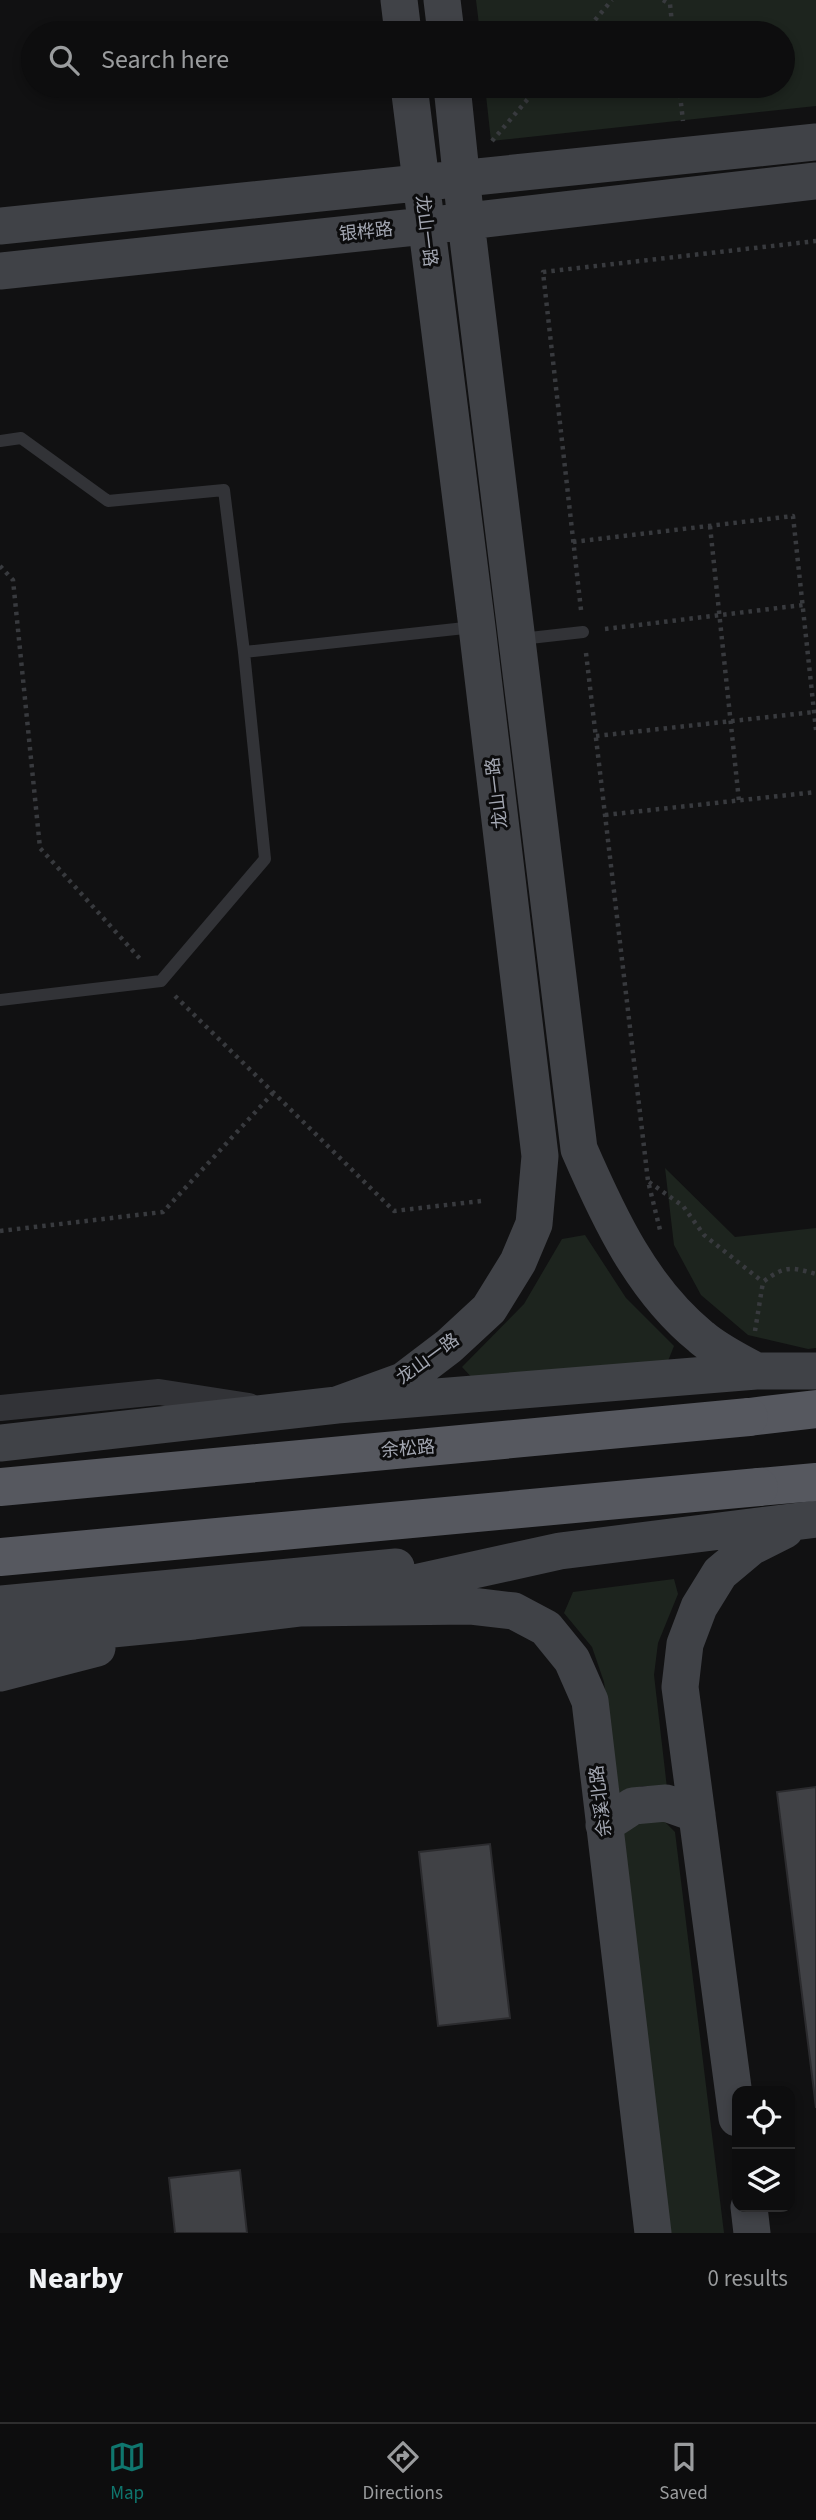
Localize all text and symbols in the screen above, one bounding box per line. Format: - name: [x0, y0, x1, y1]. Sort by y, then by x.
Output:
- search box: [21, 21, 795, 98]
- icon: search: [45, 41, 83, 79]
- text: Search here: [101, 41, 229, 78]
- street label: 龙山一路: [409, 194, 443, 268]
- street label: 银桦路: [338, 217, 394, 247]
- street label: 龙山一路: [480, 756, 514, 830]
- street label: 龙山一路: [392, 1328, 464, 1390]
- street label: 余松路: [380, 1434, 436, 1464]
- street label: 余溪北路: [584, 1764, 618, 1838]
- map controls: [732, 2086, 795, 2212]
- button: locate: [732, 2086, 795, 2149]
- button: layers: [732, 2149, 795, 2212]
- text: Nearby: [28, 2257, 123, 2300]
- text: 0 results: [708, 2262, 788, 2295]
- tab: Map: [108, 2438, 146, 2507]
- tab: Directions: [363, 2438, 443, 2507]
- tab: Saved: [659, 2438, 708, 2507]

